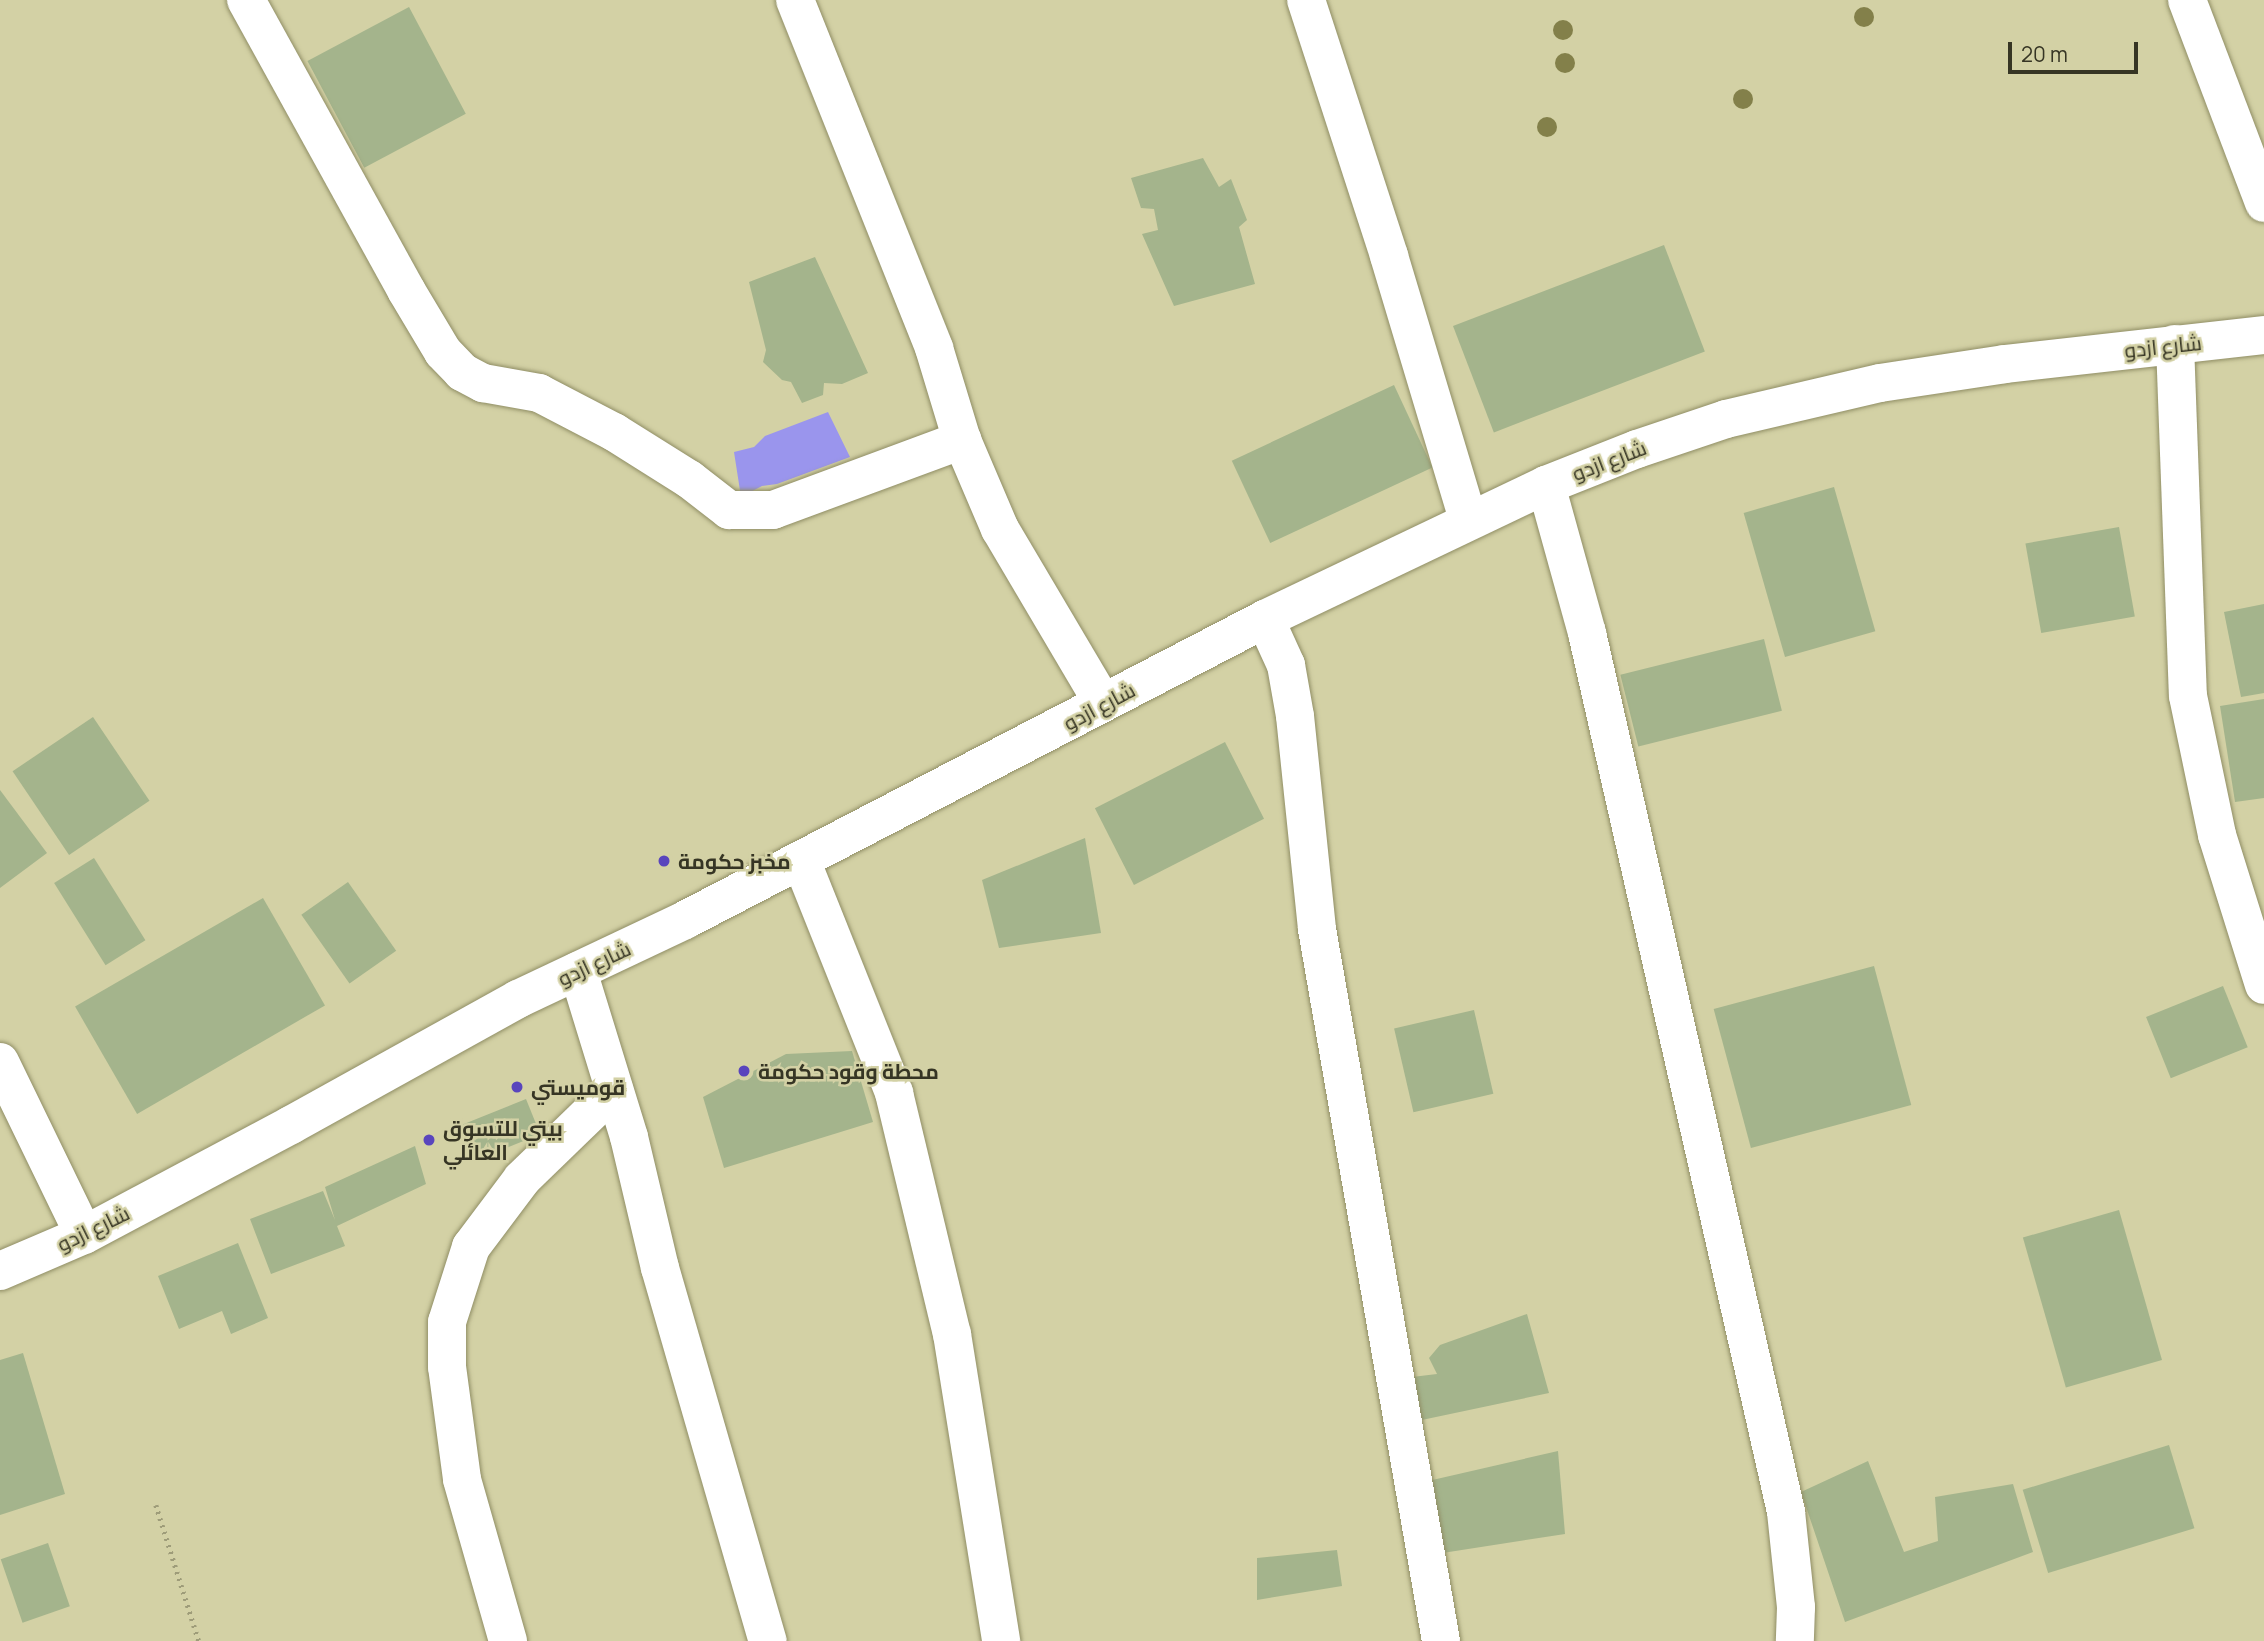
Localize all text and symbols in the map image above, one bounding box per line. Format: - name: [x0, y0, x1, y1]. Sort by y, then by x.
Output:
- scale bar: [2012, 28, 2142, 72]
- text: 20 m: [2021, 40, 2068, 68]
- street label: شارع ازدو: [2123, 329, 2203, 363]
- street label: شارع ازدو: [1568, 434, 1650, 486]
- street label: شارع ازدو: [1059, 677, 1139, 735]
- place label: مخبز حكومة: [678, 848, 791, 874]
- marker: مخبز حكومة: [656, 853, 672, 869]
- street label: شارع ازدو: [553, 935, 635, 991]
- place label: محطة وقود حكومة: [758, 1058, 939, 1084]
- marker: محطة وقود حكومة: [736, 1063, 752, 1079]
- place label: قوميستي: [531, 1074, 625, 1100]
- marker: قوميستي: [509, 1079, 525, 1095]
- place label: بيتي للتسوق العائلي: [443, 1115, 563, 1165]
- marker: بيتي للتسوق العائلي: [421, 1132, 437, 1148]
- street label: شارع ازدو: [53, 1200, 133, 1256]

